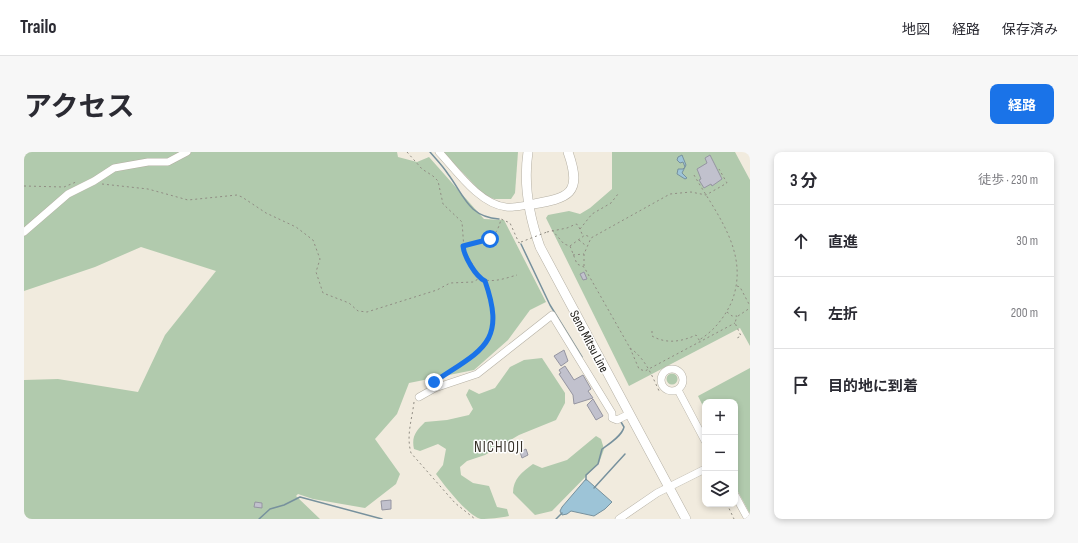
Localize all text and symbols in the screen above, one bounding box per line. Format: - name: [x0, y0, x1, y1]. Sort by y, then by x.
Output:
- text: Trailo: [20, 16, 57, 39]
- text: 地図: [902, 21, 930, 38]
- text: 経路: [952, 21, 980, 38]
- text: 保存済み: [1002, 21, 1058, 38]
- button: 経路: [990, 84, 1054, 124]
- text: アクセス: [24, 91, 135, 124]
- text: 3 分: [790, 171, 817, 191]
- text: 徒歩 · 230 m: [978, 172, 1038, 188]
- route start: [481, 230, 499, 248]
- icon: ahead: [790, 230, 812, 252]
- text: 直進: [828, 233, 858, 252]
- text: 30 m: [1016, 233, 1038, 249]
- icon: left: [790, 302, 812, 324]
- text: 左折: [828, 305, 858, 324]
- text: 200 m: [1011, 305, 1038, 321]
- street label: Seno Mitsu Line: [566, 308, 612, 375]
- route end: [425, 373, 443, 391]
- icon: arrive: [790, 374, 812, 396]
- text: 目的地に到着: [828, 377, 918, 396]
- map controls: [702, 399, 738, 507]
- button: +: [702, 399, 738, 435]
- button: −: [702, 435, 738, 471]
- district label: NICHIOJI: [474, 438, 524, 457]
- button: layers: [702, 471, 738, 507]

